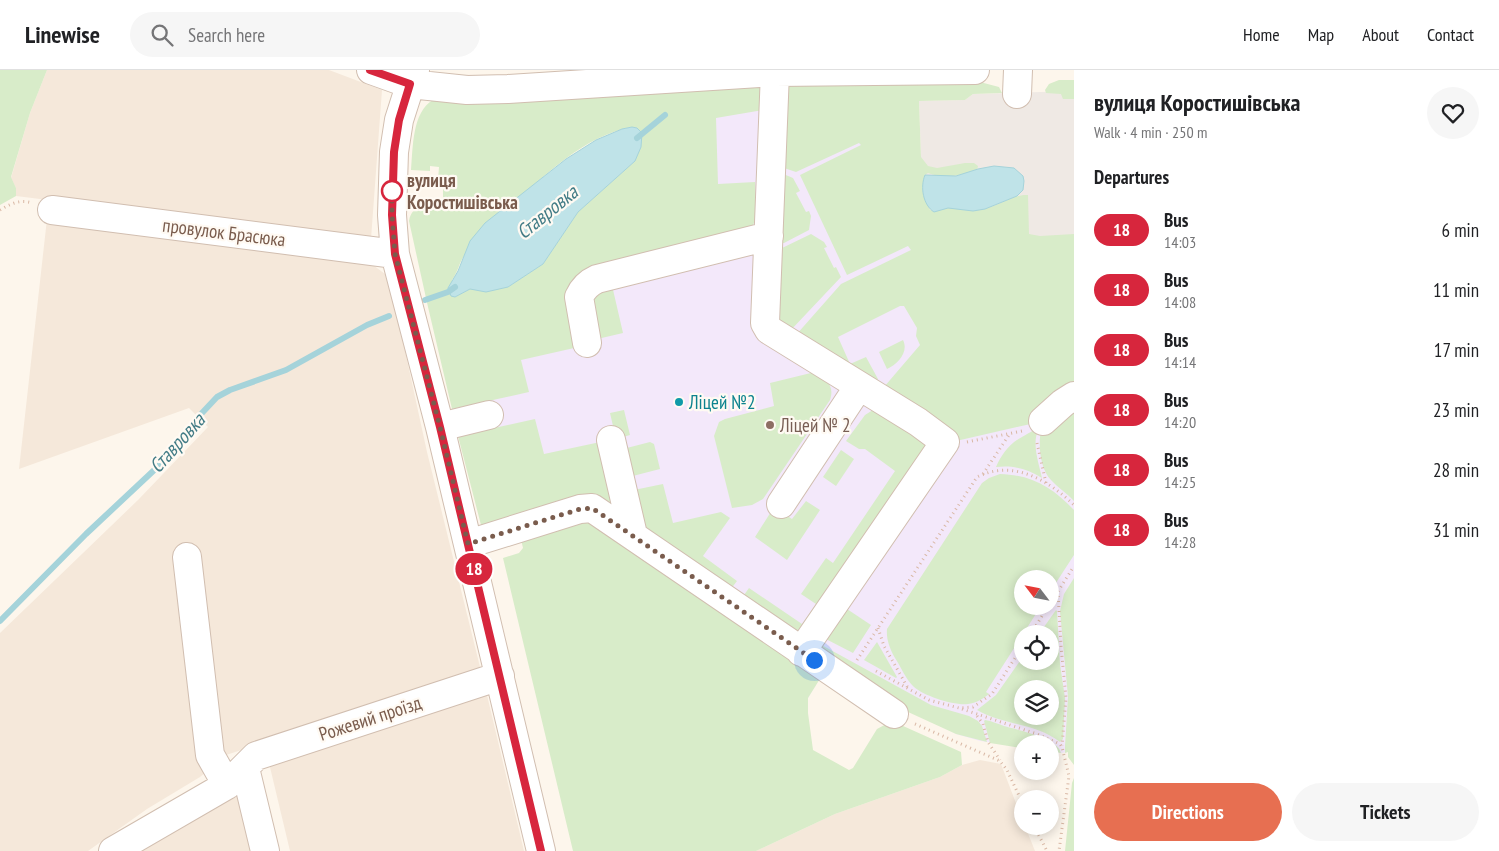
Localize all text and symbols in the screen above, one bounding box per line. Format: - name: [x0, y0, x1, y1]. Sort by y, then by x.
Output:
- search box: [130, 12, 480, 57]
- text: Linewise: [25, 19, 100, 50]
- icon: search: [148, 21, 176, 49]
- text: Search here: [188, 23, 265, 47]
- text: Home: [1243, 23, 1280, 46]
- text: Map: [1308, 23, 1334, 46]
- text: About: [1362, 23, 1399, 46]
- text: Contact: [1427, 23, 1474, 46]
- text: вулиця Коростишівська: [1094, 87, 1300, 118]
- button: heart: [1427, 87, 1479, 139]
- text: Walk · 4 min · 250 m: [1094, 122, 1207, 142]
- text: Departures: [1094, 165, 1169, 189]
- place label: вулиця Коростишівська: [407, 168, 518, 214]
- water label: Ставровка: [511, 179, 584, 245]
- marker: вулиця Коростишівська: [381, 180, 403, 202]
- text: Bus: [1164, 208, 1188, 232]
- street label: провулок Брасюка: [161, 213, 287, 251]
- text: 18: [1113, 218, 1130, 241]
- text: 6 min: [1442, 218, 1479, 242]
- text: 14:03: [1164, 232, 1196, 252]
- text: Bus: [1164, 268, 1188, 292]
- text: 18: [1113, 278, 1130, 301]
- text: 11 min: [1433, 278, 1479, 302]
- text: 14:08: [1164, 292, 1196, 312]
- text: Bus: [1164, 328, 1188, 352]
- text: 18: [1113, 338, 1130, 361]
- text: 17 min: [1434, 338, 1479, 362]
- text: 14:14: [1164, 352, 1196, 372]
- text: Bus: [1164, 388, 1188, 412]
- place label: Ліцей №2: [688, 390, 756, 414]
- marker: Ліцей №2: [673, 396, 685, 408]
- text: 18: [1113, 398, 1130, 421]
- text: 23 min: [1433, 398, 1479, 422]
- water label: Ставровка: [143, 407, 211, 478]
- text: 14:20: [1164, 412, 1196, 432]
- place label: Ліцей № 2: [779, 413, 851, 437]
- marker: Ліцей № 2: [764, 419, 776, 431]
- text: Bus: [1164, 448, 1188, 472]
- text: 18: [1113, 458, 1130, 481]
- text: 28 min: [1433, 458, 1479, 482]
- text: 14:25: [1164, 472, 1196, 492]
- text: Bus: [1164, 508, 1188, 532]
- text: 18: [1113, 518, 1130, 541]
- text: 31 min: [1433, 518, 1479, 542]
- text: 14:28: [1164, 532, 1196, 552]
- line badge: 18: [452, 553, 496, 585]
- text: 18: [465, 557, 483, 580]
- north arrow: [1014, 570, 1059, 615]
- map controls: [1014, 570, 1059, 835]
- button: locate: [1014, 625, 1059, 670]
- your location: [802, 648, 827, 673]
- button: layers: [1014, 680, 1059, 725]
- street label: Рожевий проїзд: [316, 690, 425, 746]
- button: +: [1014, 735, 1059, 780]
- button: Directions: [1094, 783, 1282, 841]
- button: Tickets: [1292, 783, 1479, 841]
- button: −: [1014, 790, 1059, 835]

